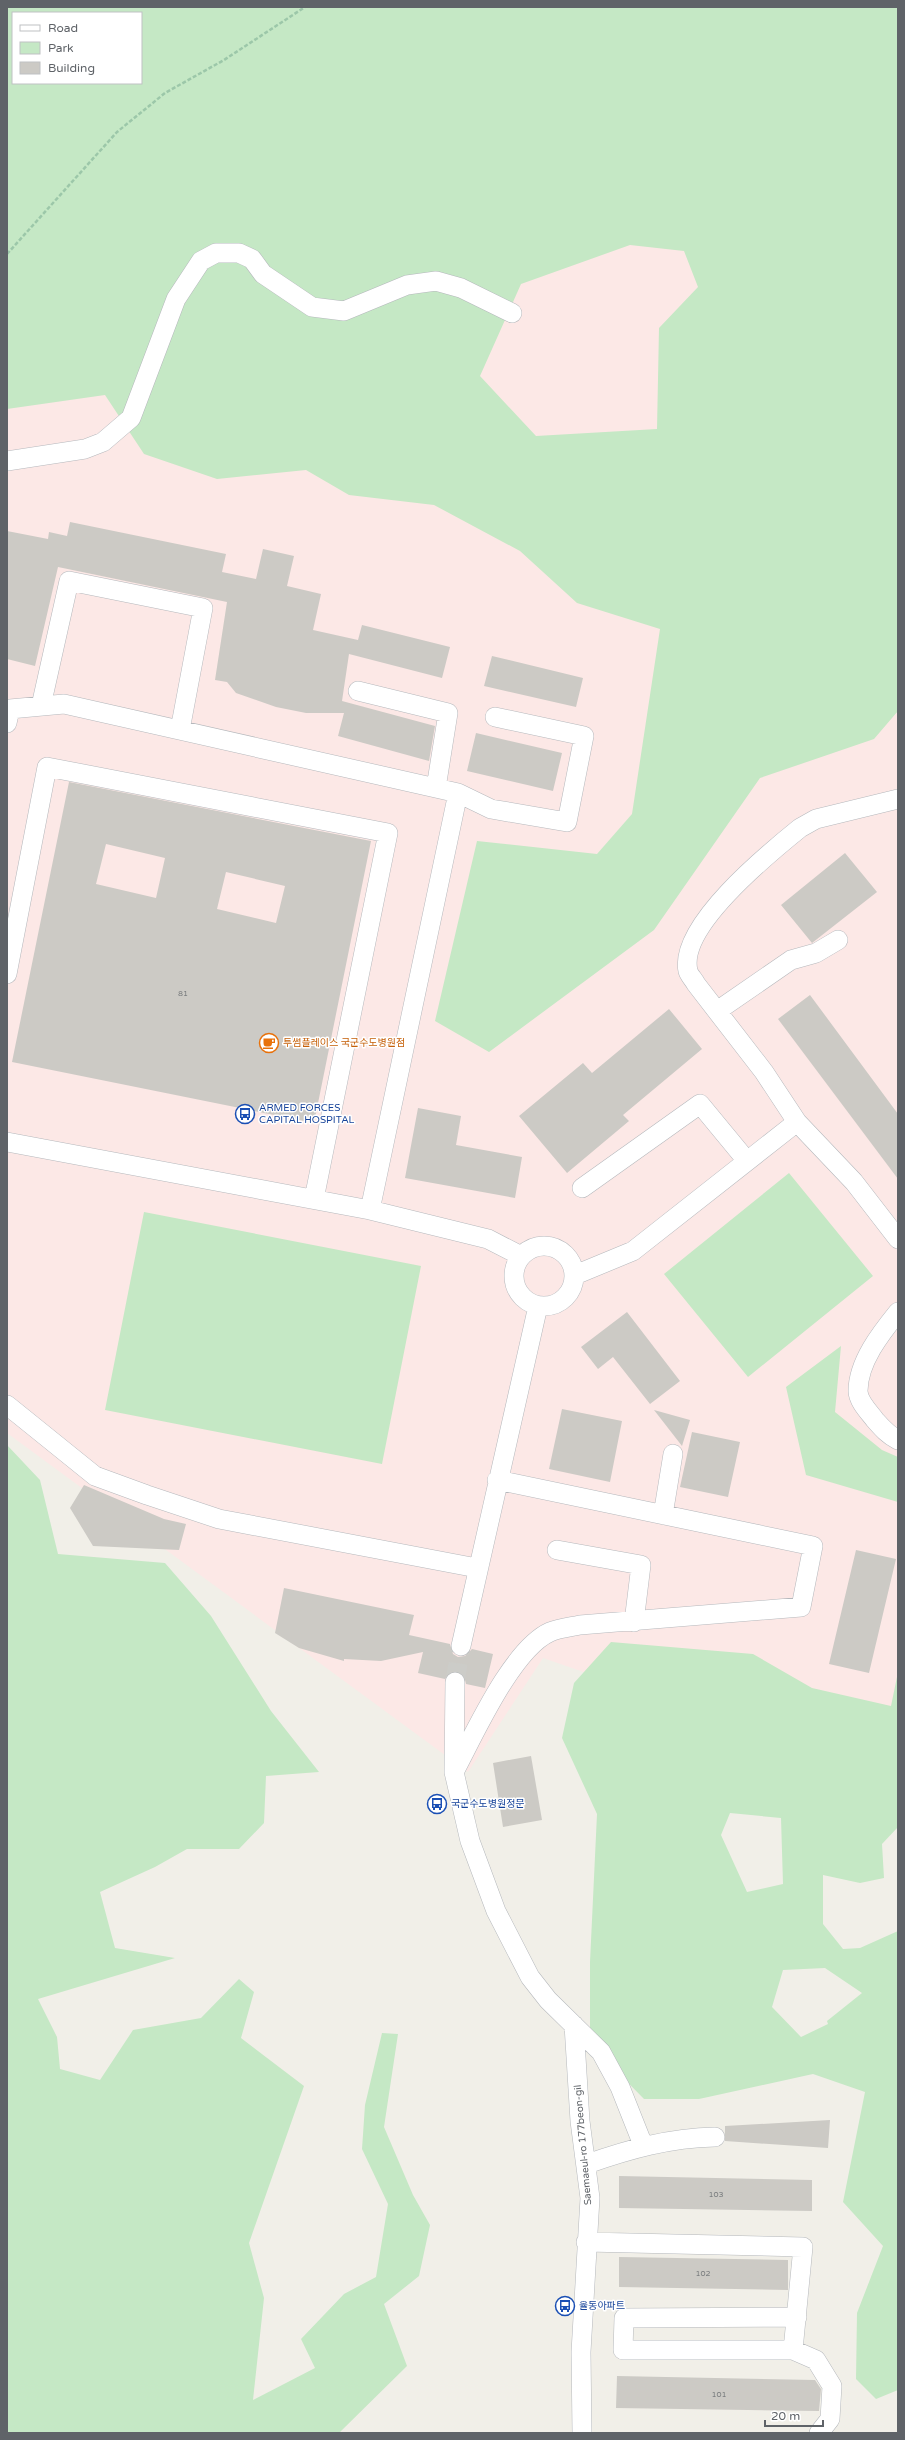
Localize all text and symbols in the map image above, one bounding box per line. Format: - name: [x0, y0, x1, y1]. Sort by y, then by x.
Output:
- legend: [12, 12, 142, 84]
- text: Road: [48, 21, 78, 35]
- text: Park: [48, 41, 74, 55]
- text: Building: [48, 61, 95, 75]
- house number: 81: [178, 989, 188, 998]
- cafe icon: 투썸플레이스 국군수도병원점: [258, 1032, 280, 1054]
- place label: 투썸플레이스 국군수도병원점: [283, 1037, 405, 1049]
- place label: ARMED FORCES CAPITAL HOSPITAL: [259, 1102, 355, 1126]
- bus stop icon: ARMED FORCES CAPITAL HOSPITAL: [234, 1103, 256, 1125]
- bus stop icon: 국군수도병원정문: [426, 1793, 448, 1815]
- place label: 국군수도병원정문: [451, 1798, 525, 1810]
- street label: Saemaeul-ro 177beon-gil: [572, 2084, 594, 2206]
- house number: 103: [708, 2190, 724, 2199]
- house number: 102: [695, 2269, 711, 2278]
- bus stop icon: 율동아파트: [554, 2295, 576, 2317]
- place label: 율동아파트: [579, 2300, 625, 2312]
- house number: 101: [711, 2390, 727, 2399]
- scale bar: [765, 2402, 823, 2428]
- text: 20 m: [771, 2409, 800, 2423]

